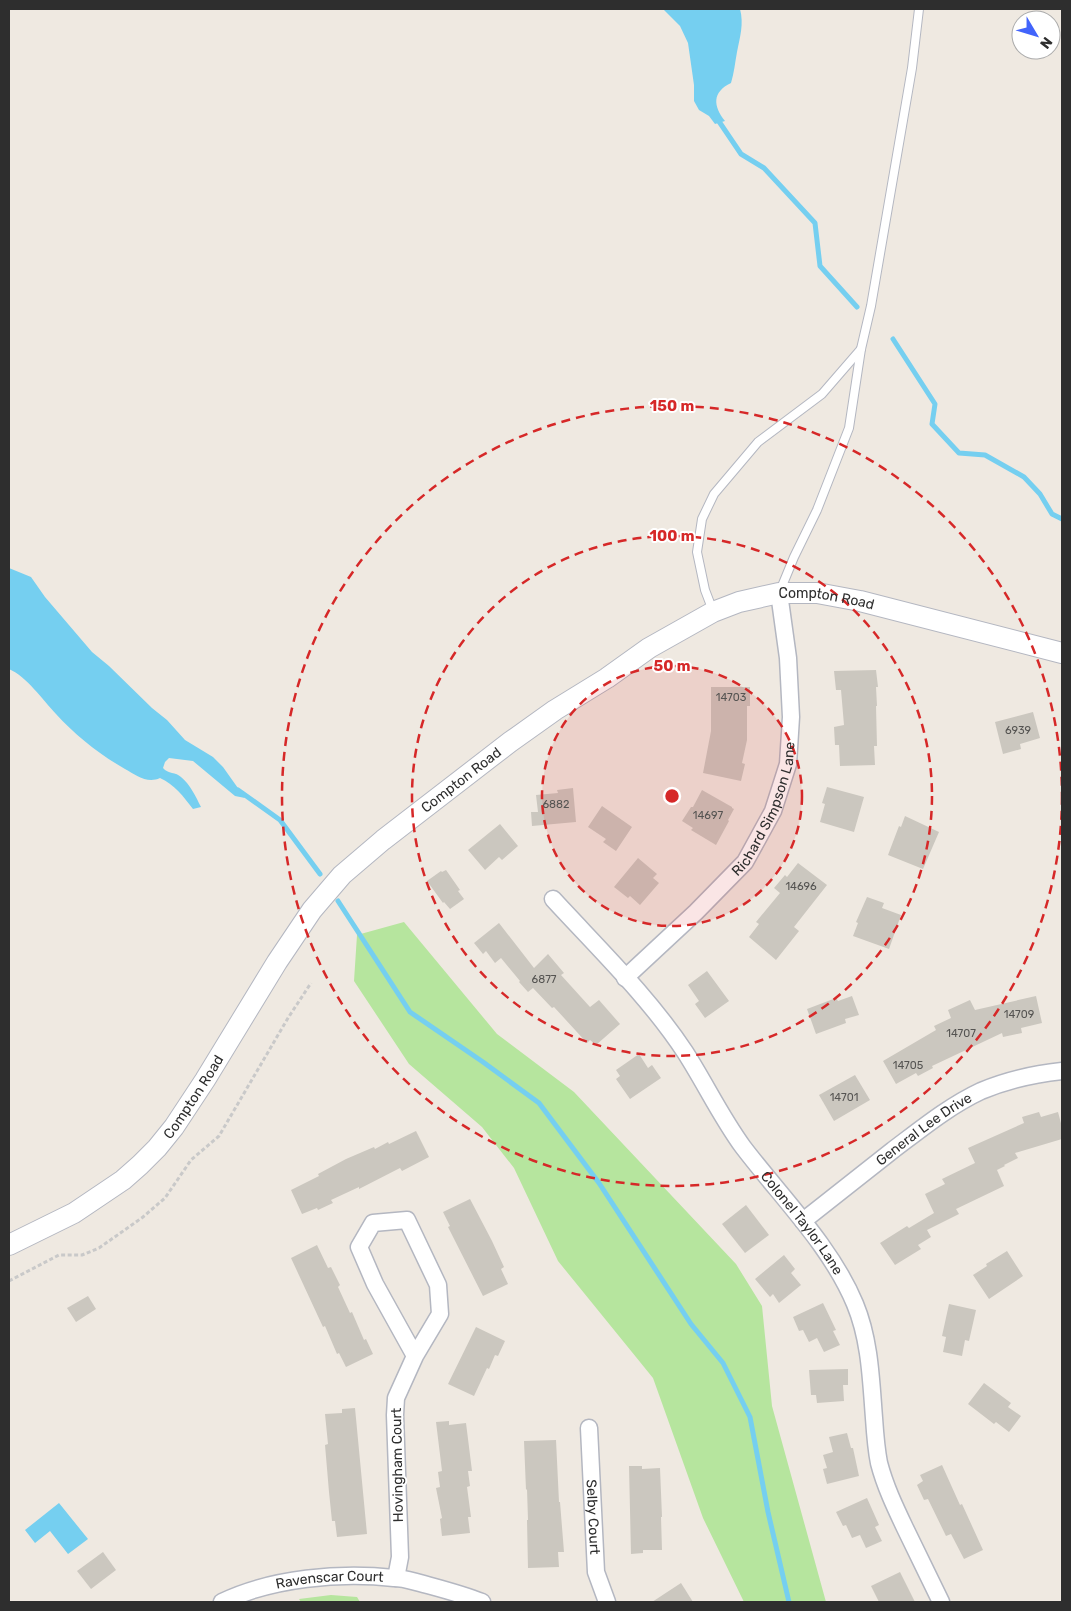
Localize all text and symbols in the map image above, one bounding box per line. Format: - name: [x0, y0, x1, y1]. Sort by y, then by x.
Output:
- north arrow: [1011, 10, 1061, 60]
- text: N: [1036, 33, 1056, 52]
- text: 150 m: [650, 397, 694, 415]
- text: 100 m: [650, 527, 694, 545]
- street label: Compton Road: [779, 585, 876, 613]
- text: 50 m: [654, 657, 690, 675]
- house number: 14703: [716, 691, 747, 704]
- house number: 6939: [1005, 724, 1031, 737]
- street label: Richard Simpson Lane: [728, 741, 798, 880]
- street label: Compton Road: [418, 744, 505, 816]
- centre of rings: [663, 787, 681, 805]
- house number: 6882: [542, 798, 570, 811]
- house number: 14697: [693, 809, 724, 822]
- house number: 14696: [785, 880, 817, 893]
- house number: 6877: [532, 973, 557, 986]
- house number: 14709: [1004, 1008, 1034, 1021]
- house number: 14707: [946, 1027, 976, 1040]
- street label: Compton Road: [160, 1052, 227, 1142]
- house number: 14705: [893, 1059, 924, 1072]
- street label: General Lee Drive: [873, 1089, 975, 1169]
- house number: 14701: [830, 1091, 858, 1104]
- street label: Colonel Taylor Lane: [757, 1168, 847, 1278]
- street label: Hovingham Court: [388, 1407, 407, 1522]
- street label: Selby Court: [583, 1479, 603, 1556]
- street label: Ravenscar Court: [274, 1568, 385, 1593]

